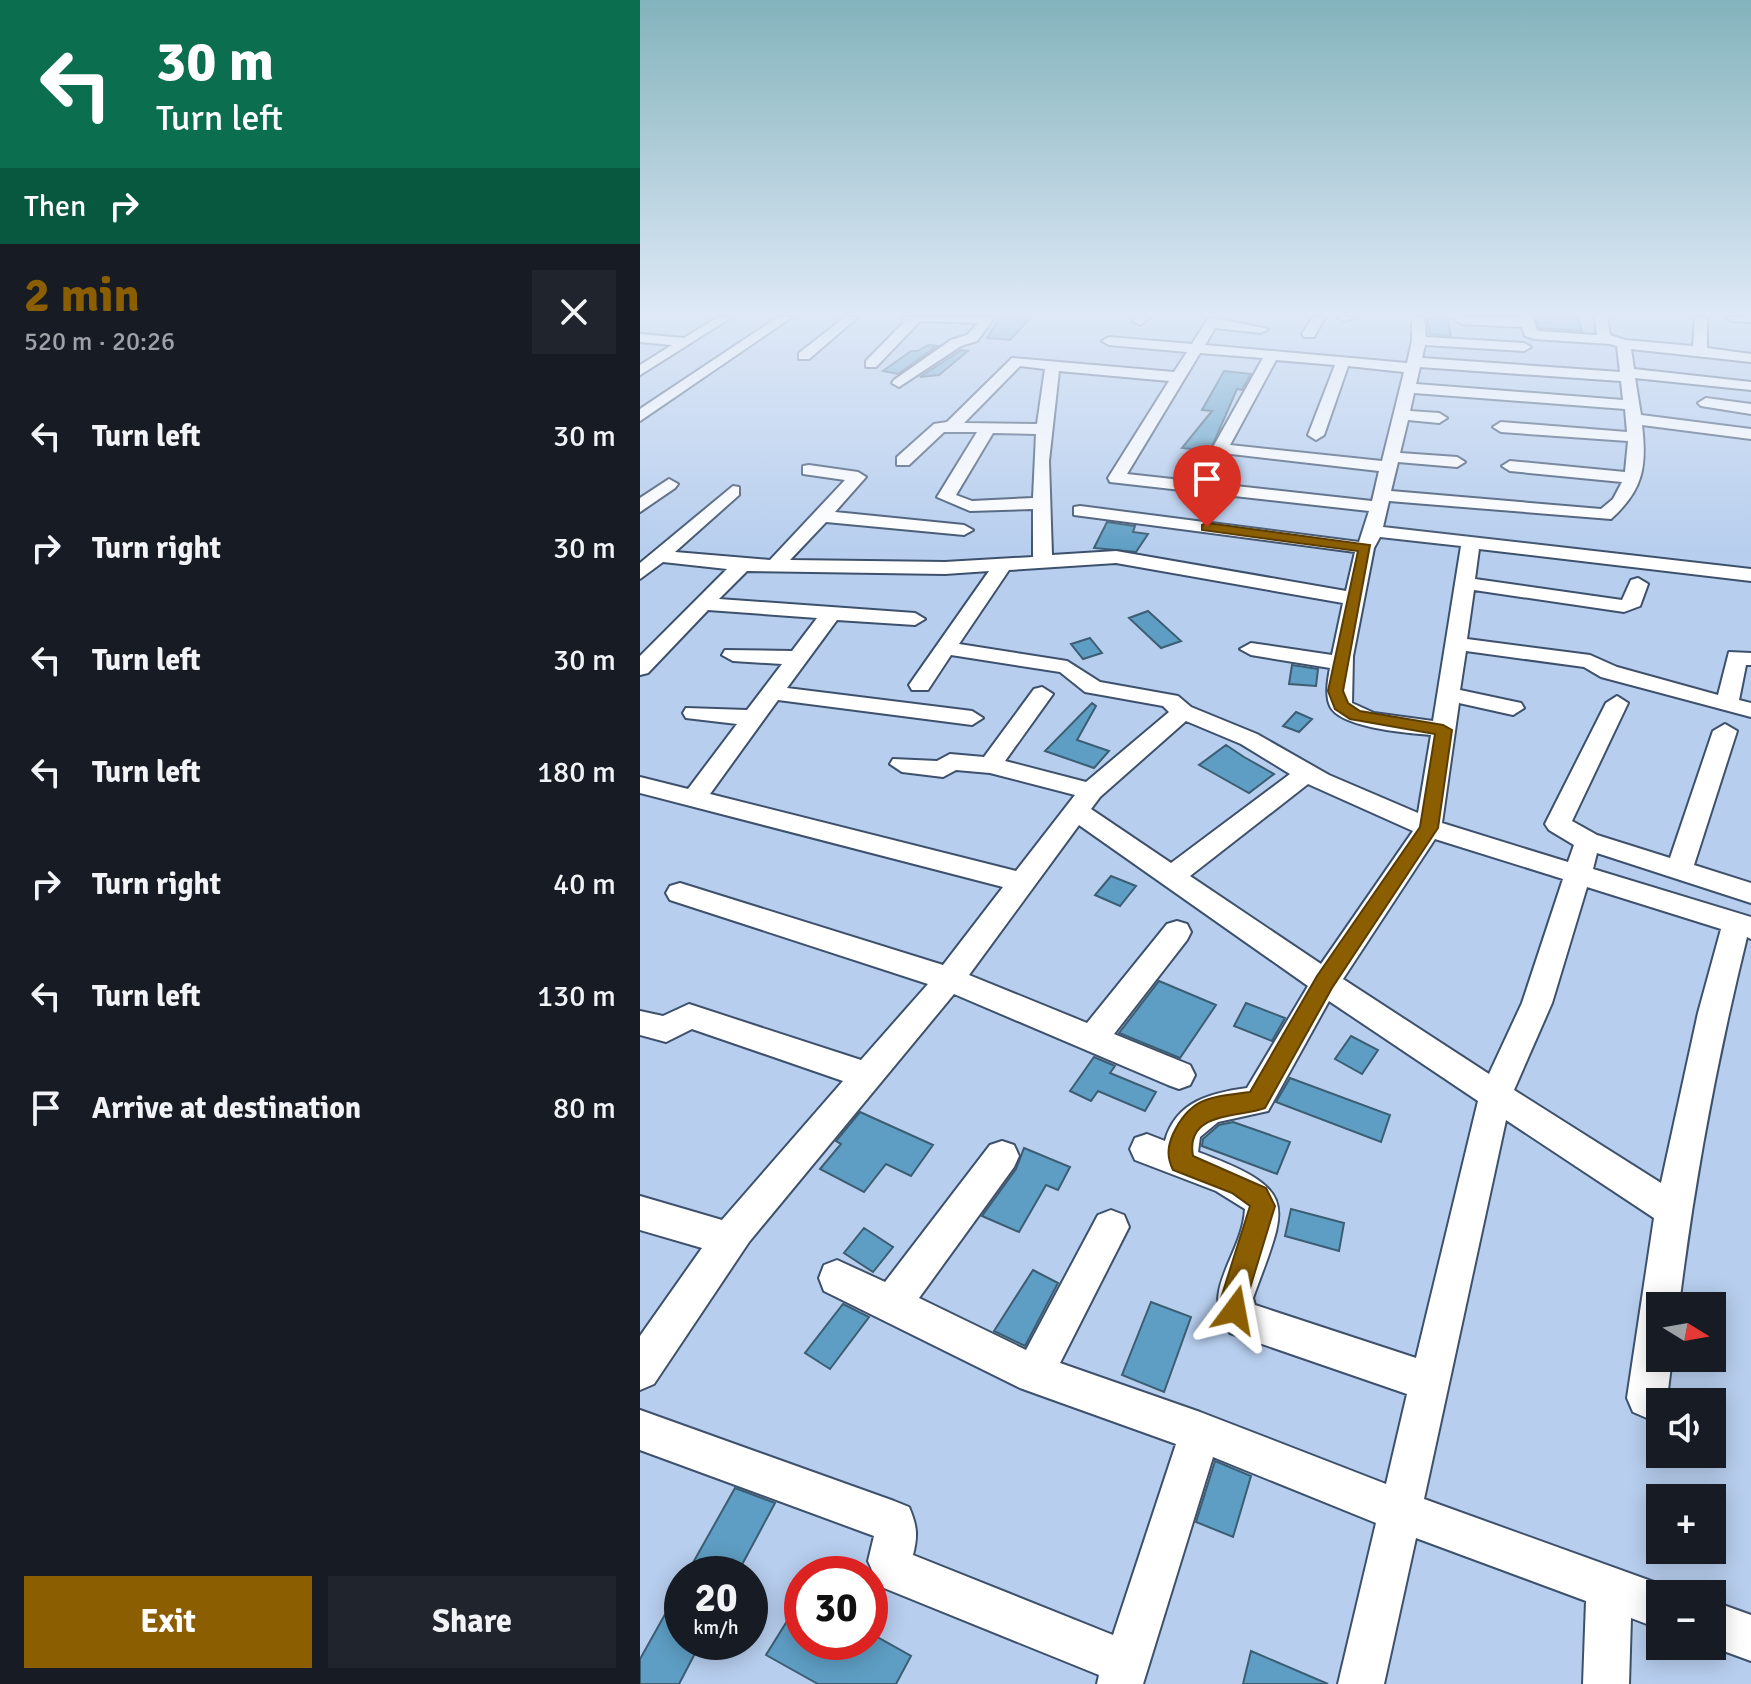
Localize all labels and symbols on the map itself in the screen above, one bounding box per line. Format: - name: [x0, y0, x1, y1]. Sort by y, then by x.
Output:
- pin: [1173, 445, 1241, 527]
- position arrow: [1193, 1268, 1277, 1352]
- north arrow: [1646, 1292, 1726, 1372]
- speed limit sign: 30: [784, 1556, 888, 1660]

